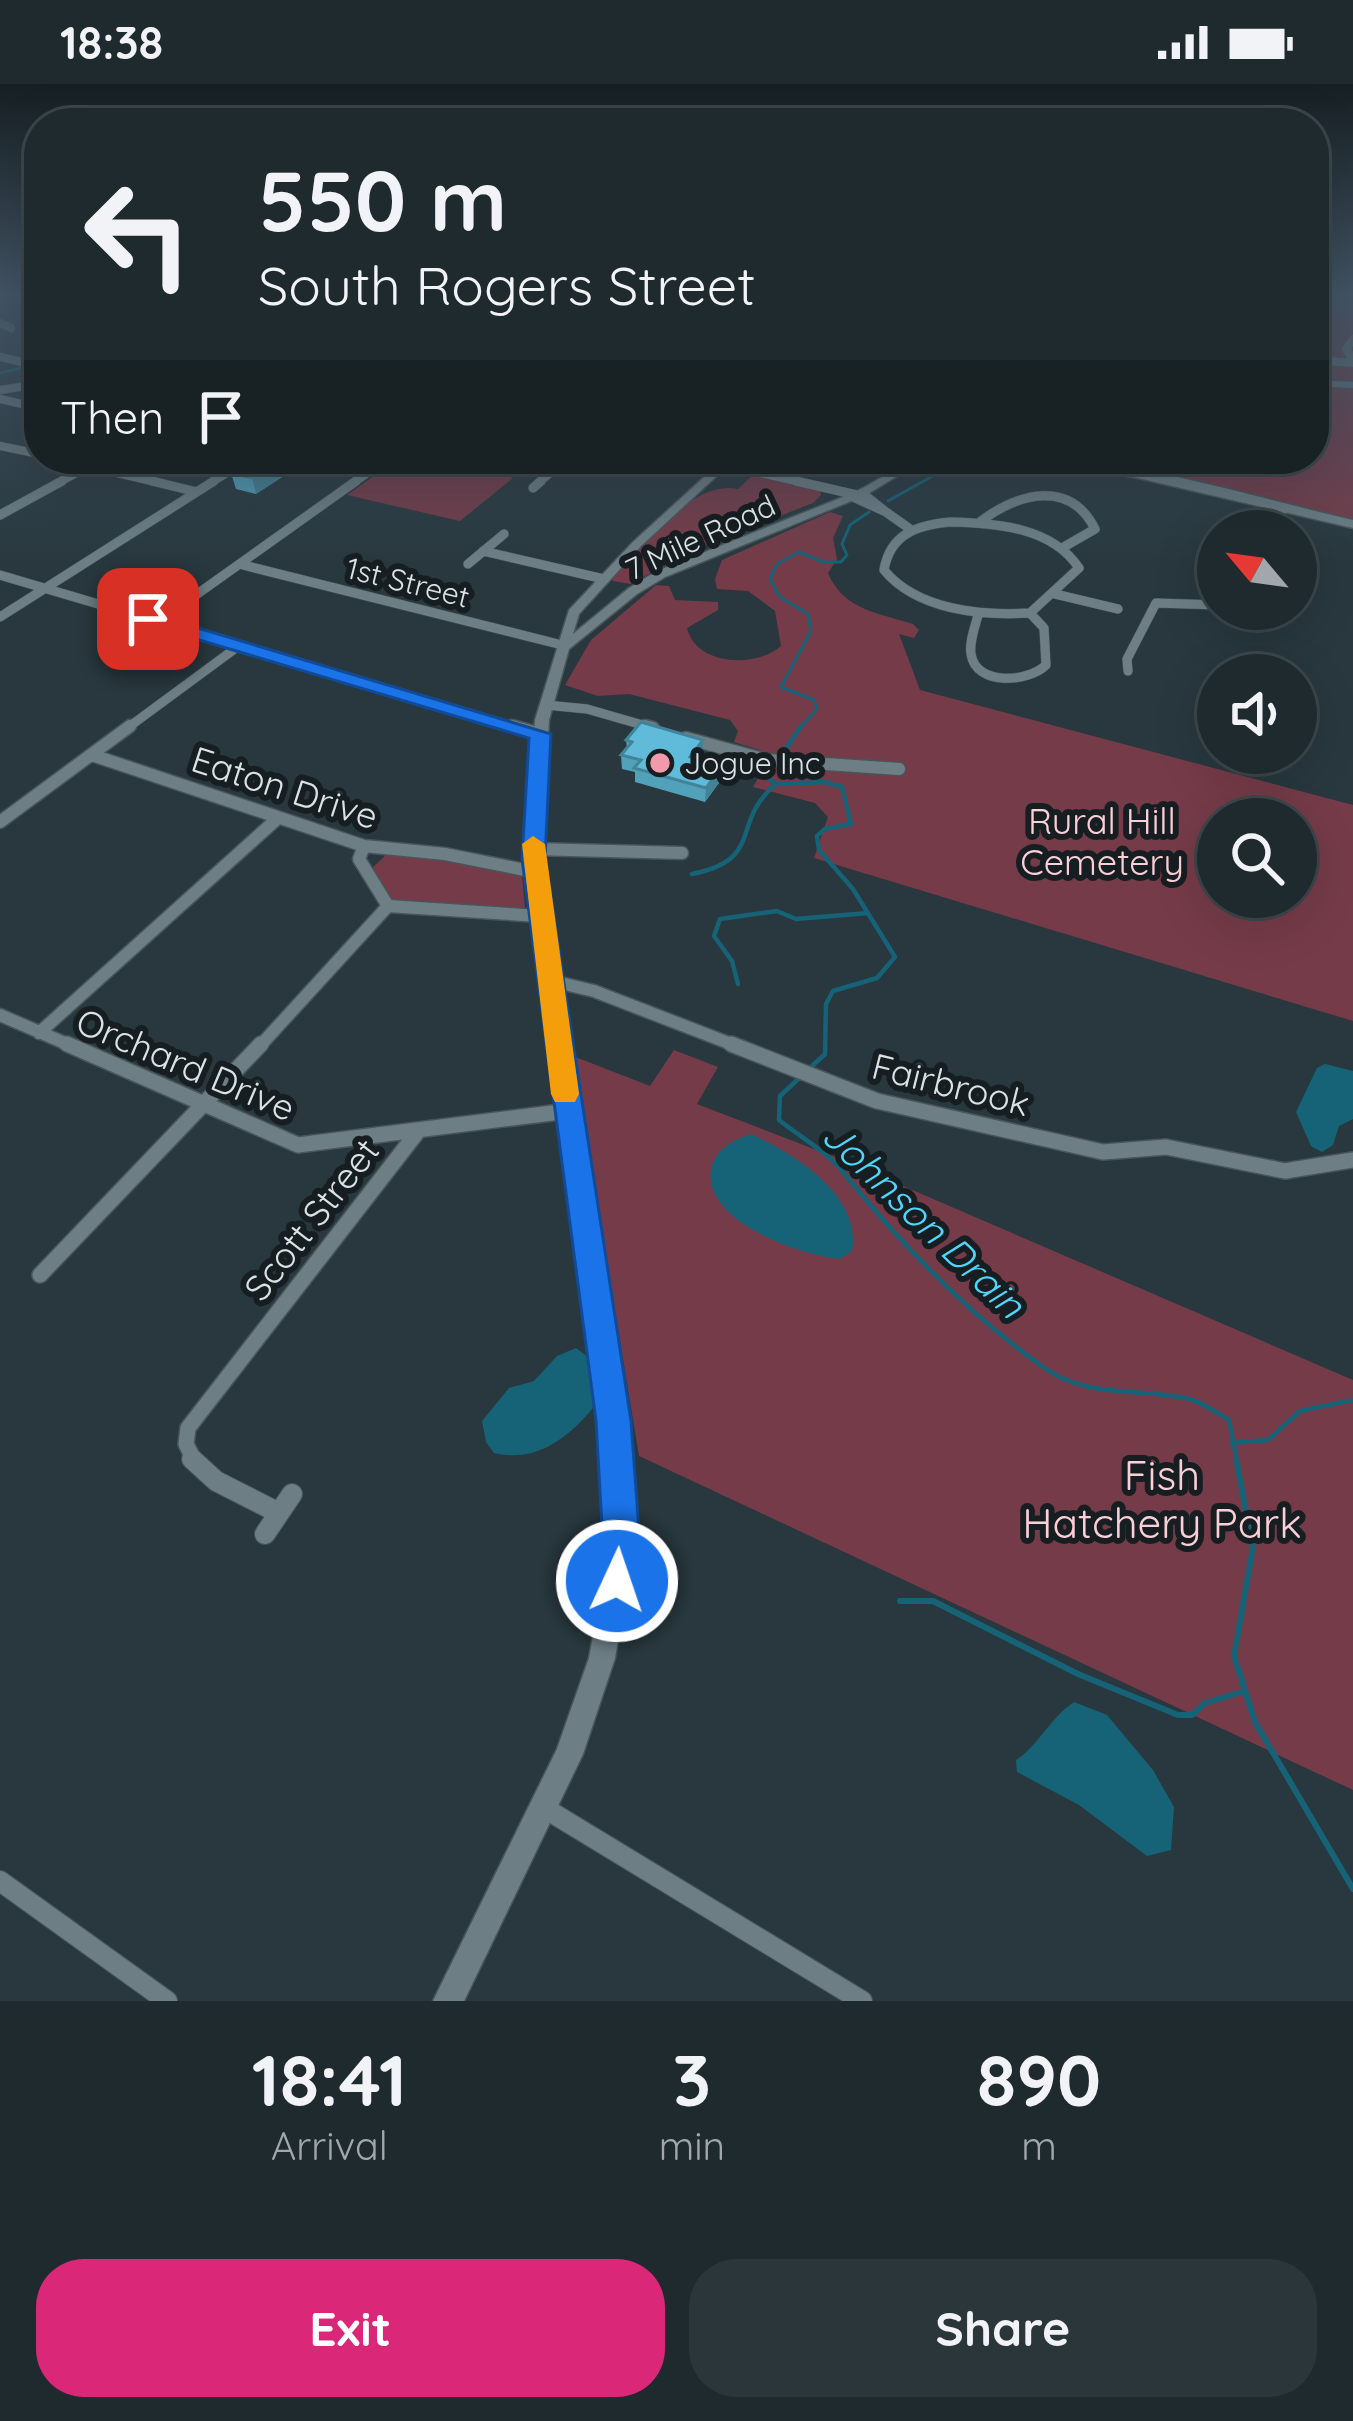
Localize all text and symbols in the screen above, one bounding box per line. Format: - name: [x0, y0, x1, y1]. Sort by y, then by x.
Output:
- text: 18:38: [60, 14, 163, 70]
- text: 550 m: [258, 147, 507, 252]
- icon: left: [60, 156, 216, 312]
- text: South Rogers Street: [258, 251, 756, 319]
- icon: arrive: [188, 384, 254, 450]
- text: Then: [60, 389, 164, 445]
- street label: 7 Mile Road: [619, 486, 781, 588]
- north arrow: [1197, 510, 1317, 630]
- map controls: [1197, 510, 1317, 918]
- street label: 1st Street: [343, 548, 473, 616]
- pin: [97, 568, 199, 670]
- icon: arrive: [115, 586, 181, 652]
- button: sound: [1197, 654, 1317, 774]
- street label: Eaton Drive: [186, 736, 384, 838]
- place label: Jogue Inc: [684, 744, 820, 782]
- marker: Jogue Inc: [647, 750, 673, 776]
- park label: Rural Hill Cemetery: [1020, 798, 1184, 884]
- button: search: [1197, 798, 1317, 918]
- street label: Orchard Drive: [70, 998, 302, 1130]
- street label: Fairbrook: [868, 1043, 1034, 1125]
- water label: Johnson Drain: [812, 1110, 1037, 1329]
- street label: Scott Street: [234, 1129, 388, 1309]
- park label: Fish Hatchery Park: [1022, 1448, 1302, 1549]
- position arrow: [554, 1518, 680, 1644]
- text: 18:41: [252, 2034, 407, 2124]
- text: 3: [673, 2034, 711, 2124]
- text: 890: [977, 2034, 1101, 2124]
- text: Arrival: [271, 2121, 388, 2170]
- text: min: [659, 2121, 725, 2170]
- text: m: [1021, 2121, 1057, 2170]
- button: Exit: [36, 2259, 665, 2397]
- button: Share: [689, 2259, 1317, 2397]

